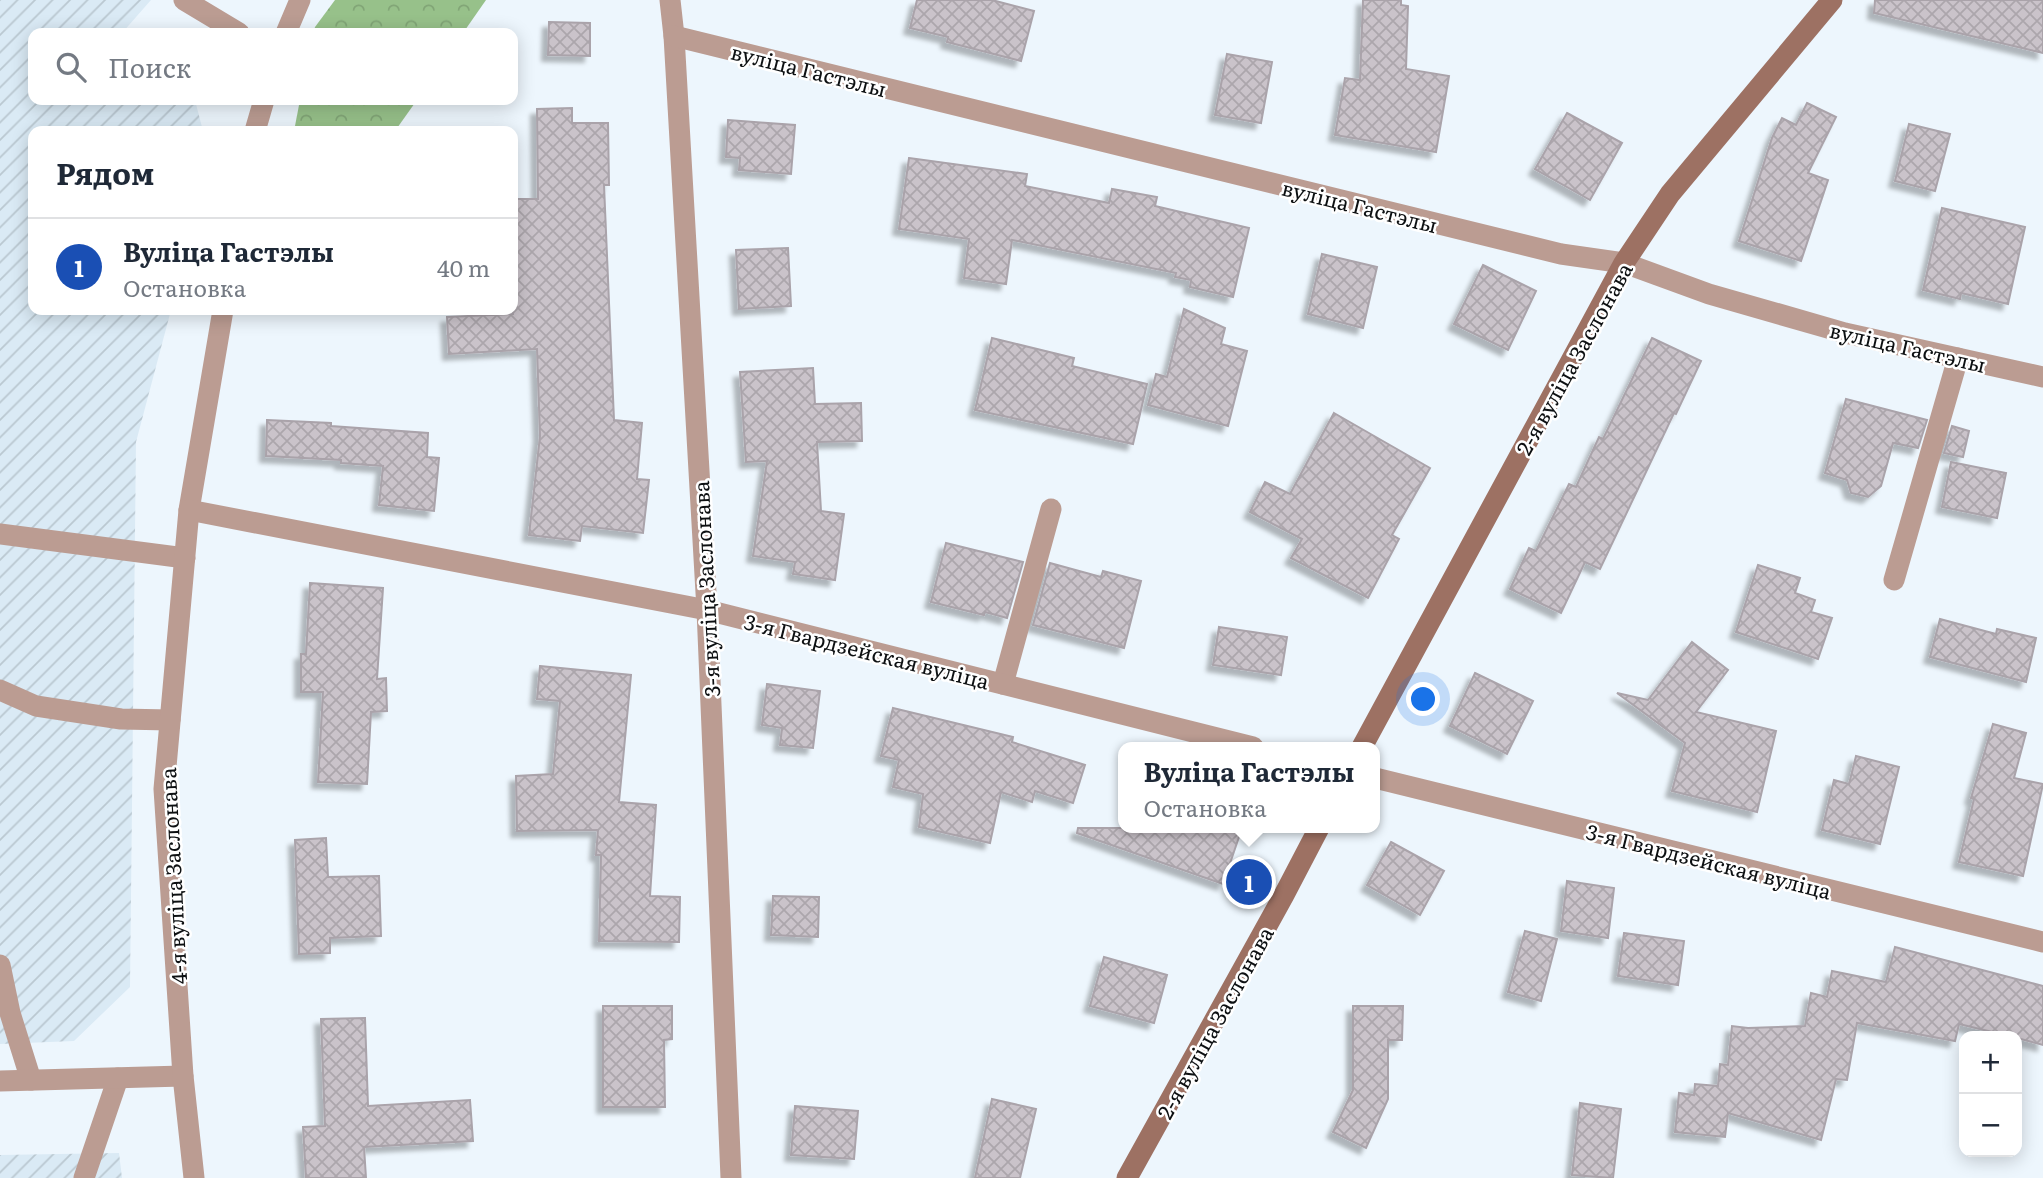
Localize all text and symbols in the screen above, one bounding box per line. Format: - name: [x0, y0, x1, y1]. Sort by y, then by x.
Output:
- search box: [28, 28, 518, 105]
- street label: вуліца Гастэлы: [728, 35, 890, 103]
- text: Поиск: [108, 47, 191, 86]
- icon: search: [52, 48, 90, 86]
- text: Рядом: [56, 150, 154, 194]
- street label: вуліца Гастэлы: [1279, 171, 1441, 239]
- text: Вуліца Гастэлы: [123, 231, 334, 270]
- text: 1: [74, 250, 84, 284]
- text: 40 m: [437, 250, 490, 284]
- street label: 2-я вуліца Заслонава: [1507, 256, 1639, 460]
- text: Остановка: [123, 270, 246, 304]
- street label: вуліца Гастэлы: [1827, 313, 1989, 379]
- street label: 3-я вуліца Заслонава: [684, 479, 726, 698]
- street label: 3-я Гвардзейская вуліца: [741, 605, 993, 696]
- your location: [1406, 682, 1440, 716]
- popup: [1118, 742, 1380, 833]
- text: Вуліца Гастэлы: [1144, 751, 1354, 790]
- street label: 4-я вуліца Заслонава: [151, 766, 193, 985]
- text: Остановка: [1144, 790, 1267, 824]
- street label: 3-я Гвардзейская вуліца: [1583, 815, 1835, 906]
- pin: 1: [1226, 856, 1272, 908]
- street label: 2-я вуліца Заслонава: [1148, 920, 1280, 1124]
- map controls: [1959, 1031, 2022, 1157]
- button: +: [1959, 1031, 2022, 1094]
- button: −: [1959, 1094, 2022, 1157]

